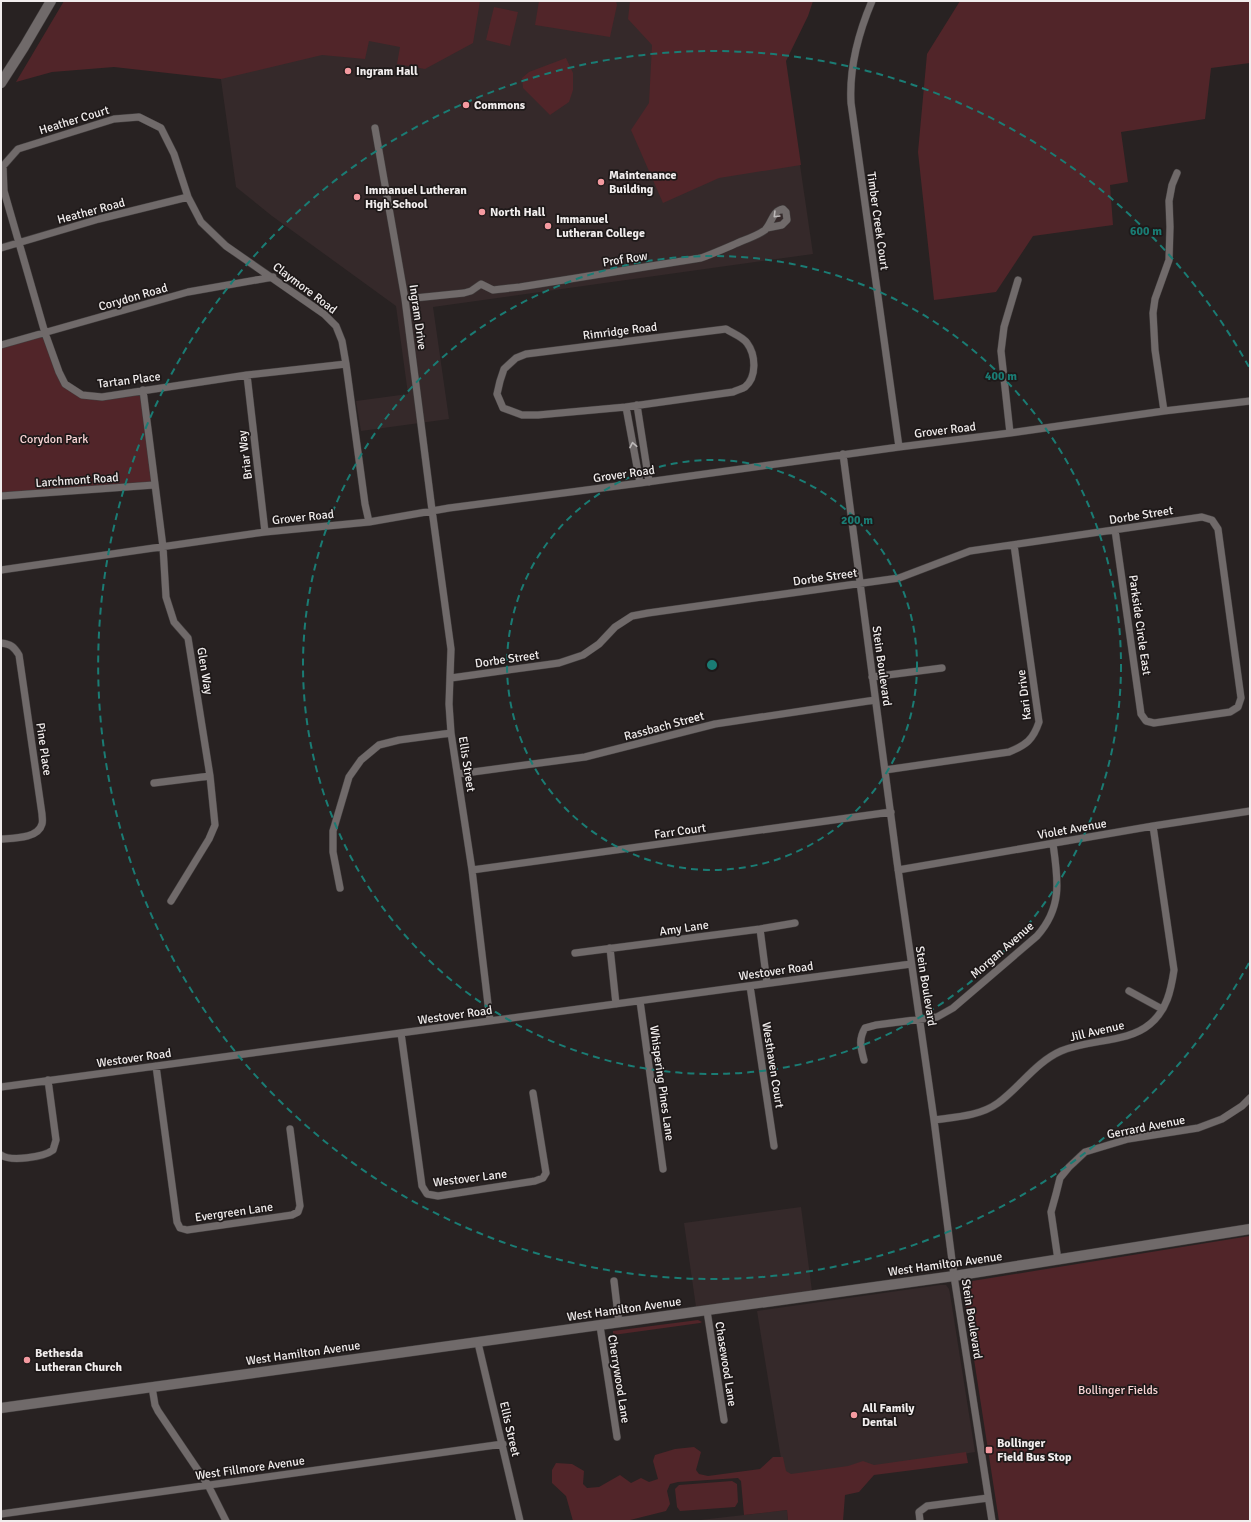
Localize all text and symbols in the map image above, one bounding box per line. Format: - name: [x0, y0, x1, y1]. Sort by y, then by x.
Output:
- place label: Ingram Hall: [356, 64, 418, 79]
- marker: Ingram Hall: [343, 66, 353, 76]
- place label: Commons: [474, 98, 526, 113]
- marker: Commons: [461, 100, 471, 110]
- street label: Heather Court: [37, 103, 111, 138]
- place label: Maintenance Building: [609, 168, 677, 197]
- street label: Timber Creek Court: [863, 171, 892, 271]
- marker: Maintenance Building: [596, 177, 606, 187]
- place label: Immanuel Lutheran High School: [365, 183, 467, 212]
- marker: Immanuel Lutheran High School: [352, 192, 362, 202]
- street label: Heather Road: [56, 195, 127, 228]
- place label: North Hall: [490, 205, 546, 220]
- marker: North Hall: [477, 207, 487, 217]
- one-way arrow: [773, 210, 781, 217]
- place label: Immanuel Lutheran College: [556, 212, 645, 241]
- marker: Immanuel Lutheran College: [543, 221, 553, 231]
- text: 600 m: [1130, 224, 1162, 239]
- street label: Prof Row: [601, 248, 649, 270]
- street label: Claymore Road: [270, 259, 340, 317]
- street label: Corydon Road: [97, 280, 169, 314]
- street label: Ingram Drive: [405, 283, 430, 351]
- street label: Rimridge Road: [582, 319, 658, 344]
- street label: Tartan Place: [97, 369, 161, 392]
- text: 400 m: [985, 369, 1017, 384]
- street label: Grover Road: [913, 419, 977, 442]
- street label: Briar Way: [235, 429, 256, 480]
- park label: Corydon Park: [20, 432, 88, 447]
- one-way arrow: [629, 442, 638, 448]
- street label: Grover Road: [592, 463, 656, 486]
- street label: Larchmont Road: [35, 470, 119, 491]
- street label: Dorbe Street: [1108, 503, 1174, 528]
- street label: Grover Road: [271, 507, 335, 528]
- text: 200 m: [841, 513, 873, 528]
- street label: Dorbe Street: [792, 566, 858, 589]
- street label: Parkside Circle East: [1125, 574, 1154, 676]
- street label: Stein Boulevard: [868, 625, 895, 707]
- street label: Glen Way: [193, 646, 216, 696]
- street label: Dorbe Street: [474, 648, 540, 671]
- centre of rings: [705, 658, 719, 672]
- street label: Kari Drive: [1014, 669, 1035, 721]
- street label: Rassbach Street: [623, 709, 706, 744]
- street label: Pine Place: [32, 722, 55, 776]
- street label: Ellis Street: [455, 735, 478, 793]
- street label: Violet Avenue: [1036, 816, 1108, 843]
- street label: Farr Court: [653, 820, 707, 843]
- street label: Amy Lane: [658, 918, 710, 939]
- street label: Morgan Avenue: [967, 919, 1037, 982]
- street label: Stein Boulevard: [912, 945, 939, 1027]
- street label: Westover Road: [738, 959, 814, 984]
- street label: Westover Road: [417, 1003, 493, 1028]
- street label: Jill Avenue: [1068, 1018, 1126, 1045]
- street label: Westhaven Court: [758, 1021, 787, 1109]
- street label: Whispering Pines Lane: [646, 1024, 677, 1142]
- street label: Westover Road: [96, 1046, 172, 1071]
- street label: Gerrard Avenue: [1106, 1113, 1187, 1142]
- street label: Westover Lane: [432, 1167, 508, 1190]
- street label: Evergreen Lane: [194, 1200, 274, 1225]
- street label: West Hamilton Avenue: [887, 1249, 1003, 1280]
- street label: Stein Boulevard: [958, 1278, 985, 1360]
- street label: West Hamilton Avenue: [566, 1294, 682, 1325]
- street label: Chasewood Lane: [711, 1321, 740, 1408]
- street label: Cherrywood Lane: [604, 1334, 633, 1424]
- street label: West Hamilton Avenue: [245, 1338, 361, 1369]
- place label: Bethesda Lutheran Church: [35, 1346, 122, 1375]
- marker: Bethesda Lutheran Church: [22, 1355, 32, 1365]
- park label: Bollinger Fields: [1078, 1383, 1158, 1398]
- street label: Ellis Street: [496, 1400, 523, 1458]
- place label: All Family Dental: [862, 1401, 915, 1430]
- marker: All Family Dental: [849, 1410, 859, 1420]
- place label: Bollinger Field Bus Stop: [997, 1436, 1072, 1465]
- marker: Bollinger Field Bus Stop: [984, 1445, 994, 1455]
- street label: West Fillmore Avenue: [194, 1453, 306, 1484]

